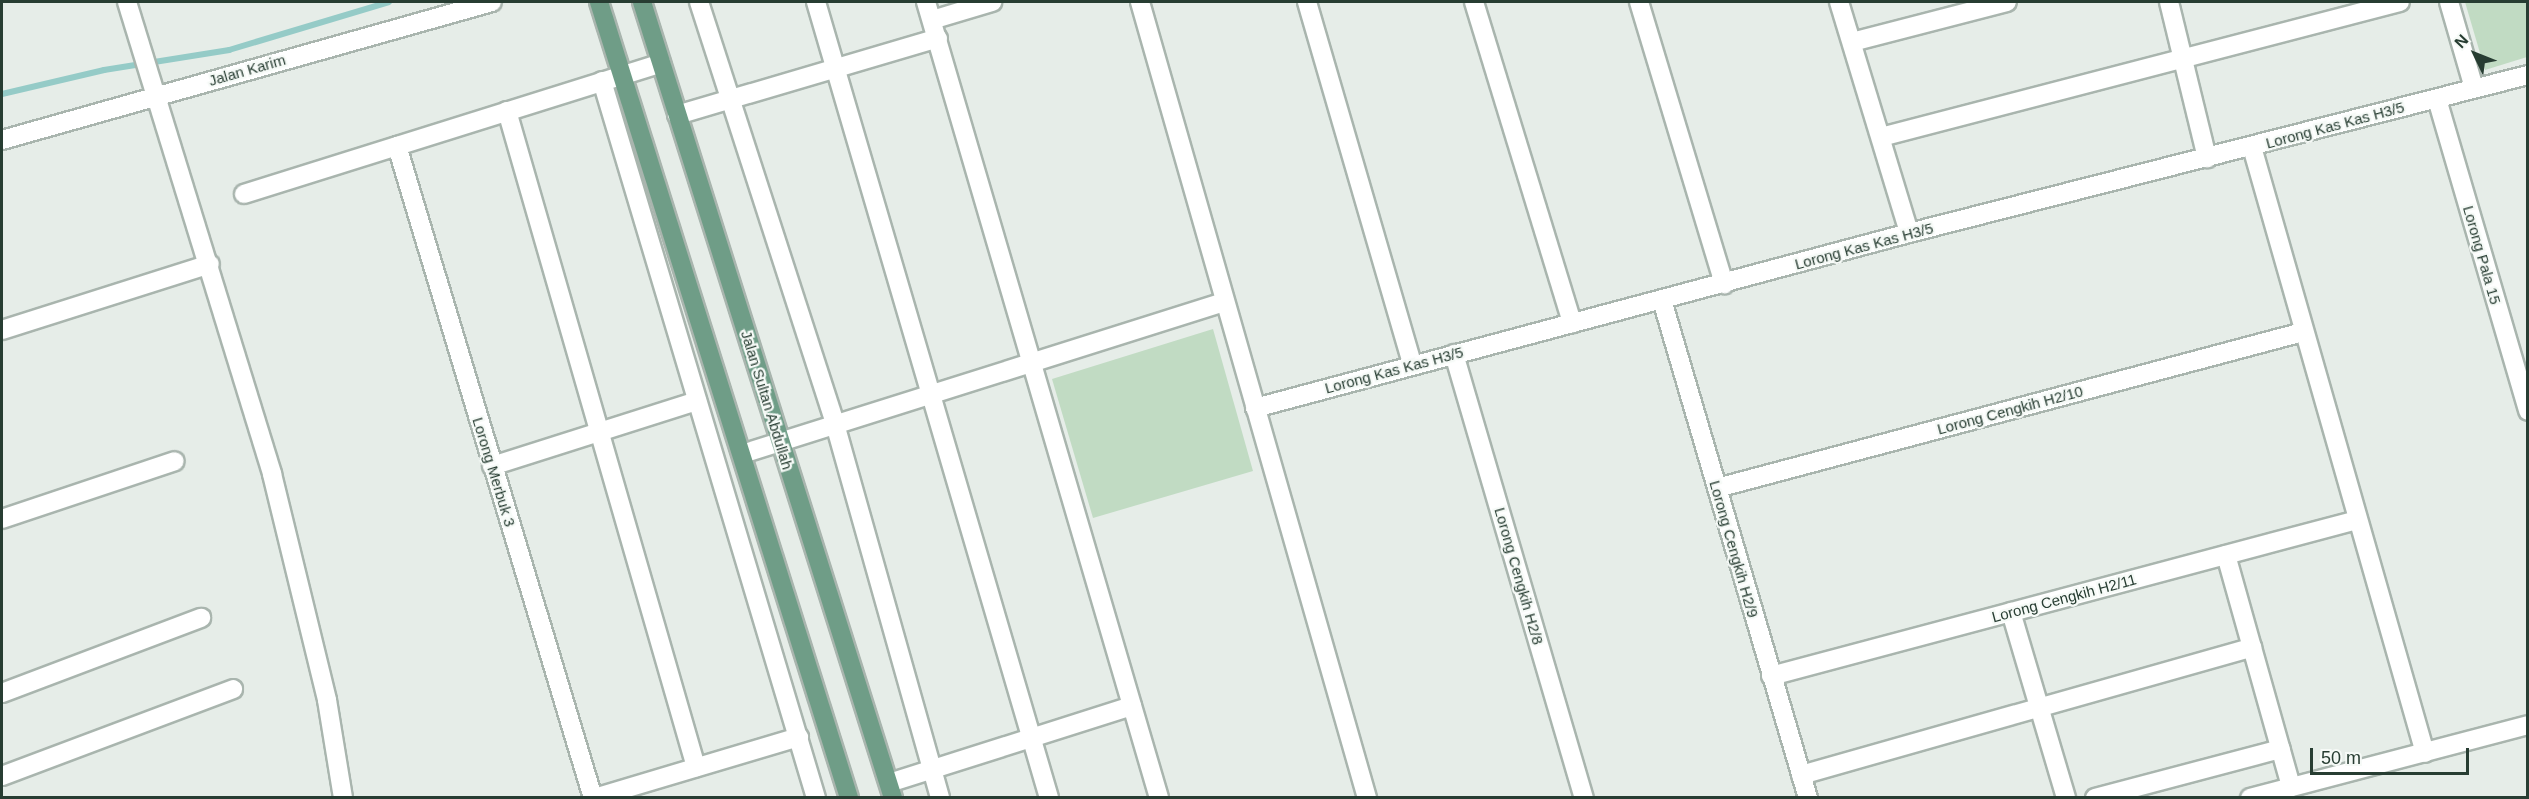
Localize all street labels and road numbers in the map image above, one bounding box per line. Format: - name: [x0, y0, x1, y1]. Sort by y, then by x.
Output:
- street label: Jalan Karim: [206, 50, 288, 90]
- street label: Lorong Kas Kas H3/5: [2264, 98, 2406, 152]
- street label: Lorong Pala 15: [2459, 204, 2505, 306]
- street label: Lorong Kas Kas H3/5: [1793, 219, 1935, 273]
- street label: Jalan Sultan Abdullah: [737, 328, 797, 472]
- street label: Lorong Kas Kas H3/5: [1323, 343, 1465, 397]
- street label: Lorong Cengkih H2/10: [1935, 382, 2085, 438]
- street label: Lorong Merbuk 3: [469, 415, 519, 529]
- street label: Lorong Cengkih H2/9: [1706, 478, 1762, 620]
- street label: Lorong Cengkih H2/8: [1491, 505, 1547, 647]
- street label: Lorong Cengkih H2/11: [1990, 570, 2138, 626]

